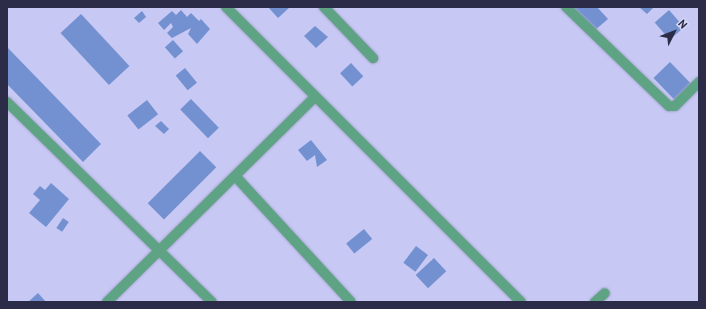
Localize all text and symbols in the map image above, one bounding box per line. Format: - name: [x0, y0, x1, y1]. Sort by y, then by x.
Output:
- north arrow: [654, 12, 694, 52]
- text: N: [675, 17, 691, 31]

